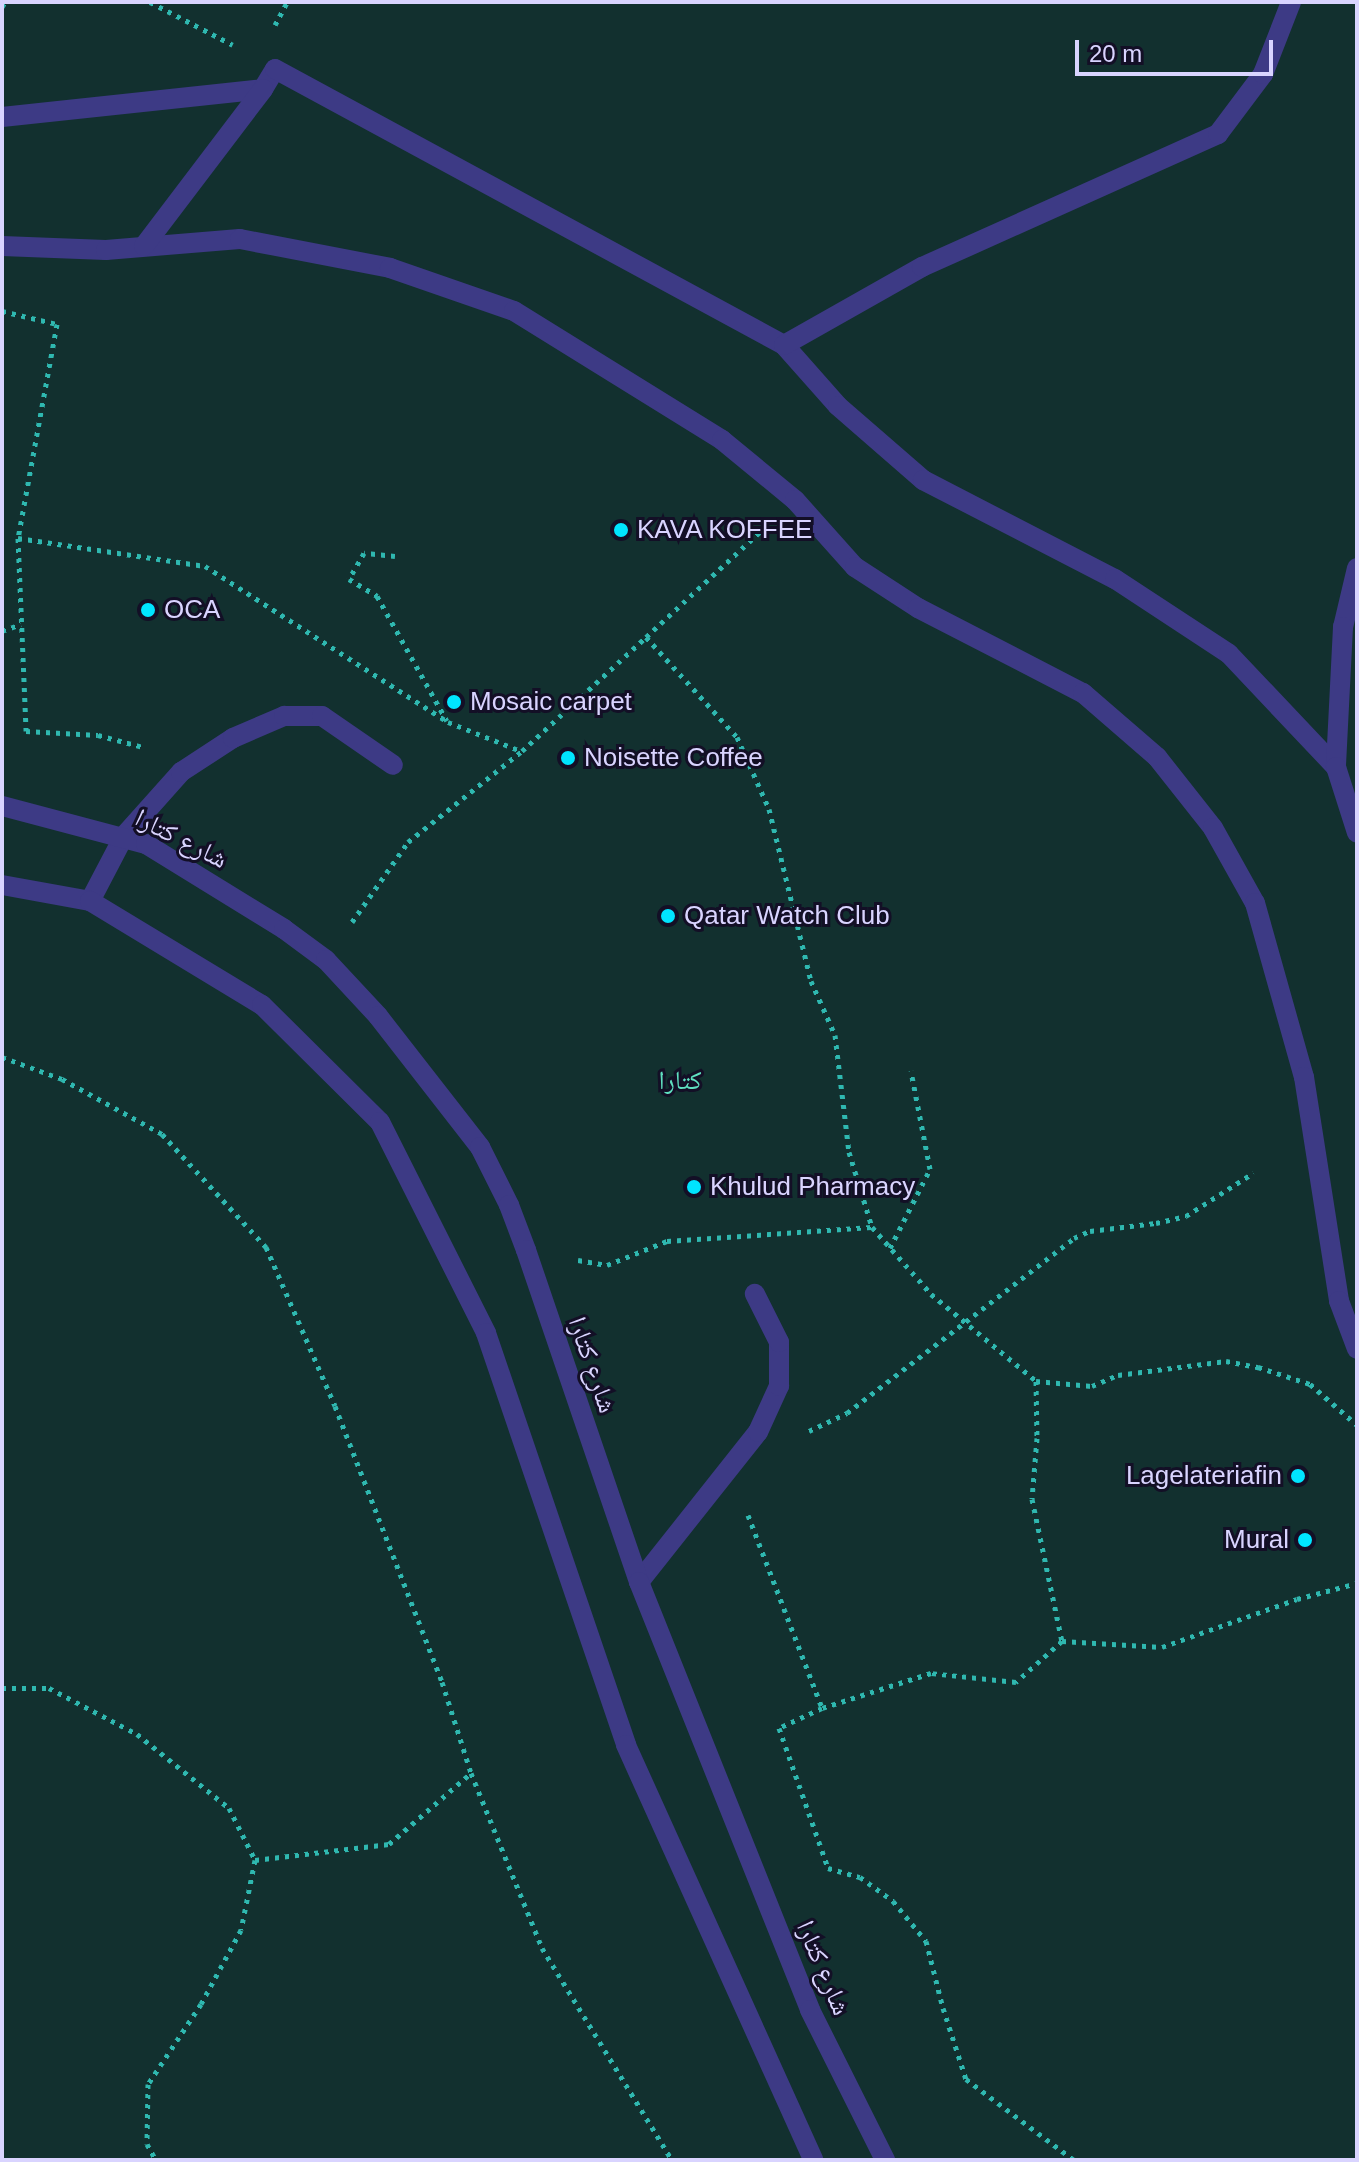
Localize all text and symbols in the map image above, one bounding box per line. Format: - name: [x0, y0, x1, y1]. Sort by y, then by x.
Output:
- scale bar: [1079, 24, 1277, 74]
- text: 20 m: [1089, 40, 1142, 67]
- place label: KAVA KOFFEE: [637, 514, 814, 546]
- marker: KAVA KOFFEE: [612, 521, 630, 539]
- place label: OCA: [164, 594, 220, 626]
- marker: OCA: [139, 601, 157, 619]
- place label: Mosaic carpet: [470, 686, 632, 718]
- marker: Mosaic carpet: [445, 693, 463, 711]
- place label: Noisette Coffee: [584, 742, 763, 774]
- marker: Noisette Coffee: [559, 749, 577, 767]
- street label: شارع كتارا: [130, 802, 232, 876]
- place label: Qatar Watch Club: [684, 900, 890, 932]
- marker: Qatar Watch Club: [659, 907, 677, 925]
- park label: كتارا: [659, 1065, 701, 1097]
- place label: Khulud Pharmacy: [710, 1171, 915, 1203]
- marker: Khulud Pharmacy: [685, 1178, 703, 1196]
- street label: شارع كتارا: [561, 1313, 623, 1417]
- place label: Lagelateriafin: [1126, 1460, 1282, 1492]
- marker: Lagelateriafin: [1289, 1467, 1307, 1485]
- place label: Mural: [1224, 1524, 1289, 1556]
- marker: Mural: [1296, 1531, 1314, 1549]
- street label: شارع كتارا: [789, 1916, 857, 2020]

